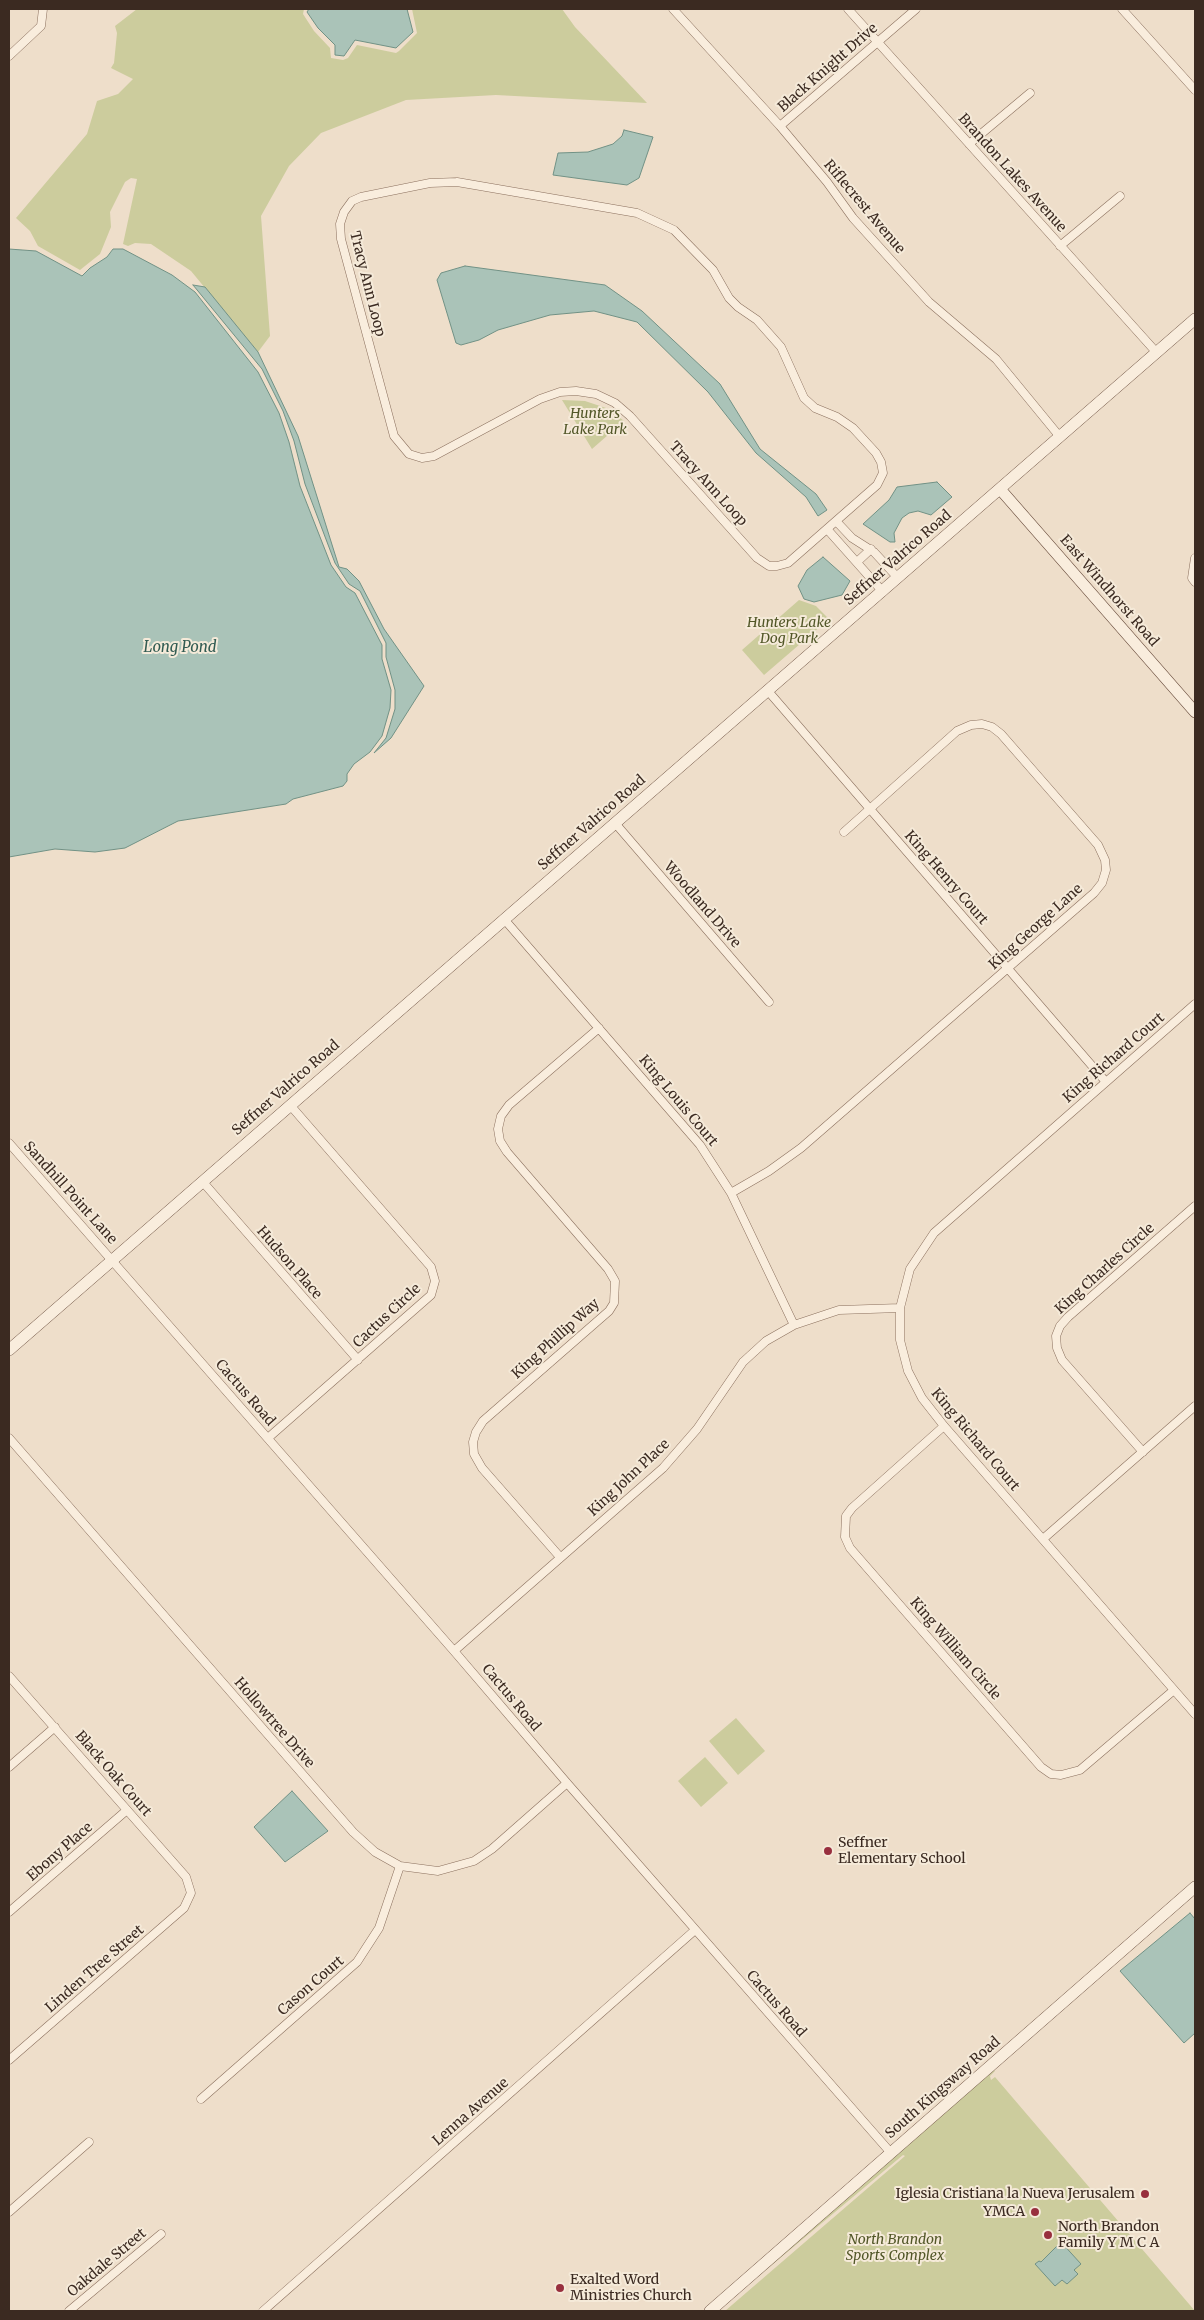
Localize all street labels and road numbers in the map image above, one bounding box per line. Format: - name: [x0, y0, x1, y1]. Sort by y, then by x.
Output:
- street label: Black Knight Drive: [775, 20, 881, 116]
- street label: Brandon Lakes Avenue: [954, 110, 1070, 236]
- street label: Riflecrest Avenue: [820, 157, 908, 257]
- street label: Tracy Ann Loop: [346, 230, 388, 338]
- street label: Tracy Ann Loop: [666, 438, 750, 530]
- street label: Seffner Valrico Road: [841, 507, 955, 609]
- street label: East Windhorst Road: [1056, 532, 1162, 650]
- street label: Seffner Valrico Road: [535, 772, 649, 874]
- street label: King Henry Court: [901, 828, 991, 928]
- street label: Woodland Drive: [660, 859, 744, 951]
- street label: King George Lane: [986, 881, 1086, 973]
- street label: King Richard Court: [1060, 1009, 1168, 1107]
- street label: Seffner Valrico Road: [229, 1037, 343, 1139]
- street label: King Louis Court: [635, 1052, 721, 1150]
- street label: Sandhill Point Lane: [20, 1138, 120, 1248]
- street label: King Charles Circle: [1052, 1220, 1158, 1318]
- street label: Hudson Place: [253, 1223, 325, 1303]
- street label: Cactus Circle: [350, 1280, 424, 1352]
- street label: King Phillip Way: [509, 1295, 603, 1383]
- street label: Cactus Road: [212, 1356, 278, 1430]
- street label: King Richard Court: [927, 1385, 1023, 1495]
- street label: King John Place: [585, 1436, 673, 1520]
- street label: King William Circle: [906, 1594, 1004, 1704]
- street label: Cactus Road: [478, 1661, 544, 1735]
- street label: Hollowtree Drive: [230, 1674, 318, 1772]
- street label: Black Oak Court: [71, 1728, 155, 1820]
- street label: Ebony Place: [24, 1819, 96, 1885]
- street label: Linden Tree Street: [42, 1922, 148, 2016]
- street label: Cason Court: [275, 1953, 347, 2019]
- street label: Cactus Road: [743, 1967, 809, 2041]
- street label: South Kingsway Road: [882, 2034, 1004, 2142]
- street label: Lenna Avenue: [430, 2075, 512, 2149]
- street label: Oakdale Street: [64, 2225, 150, 2301]

